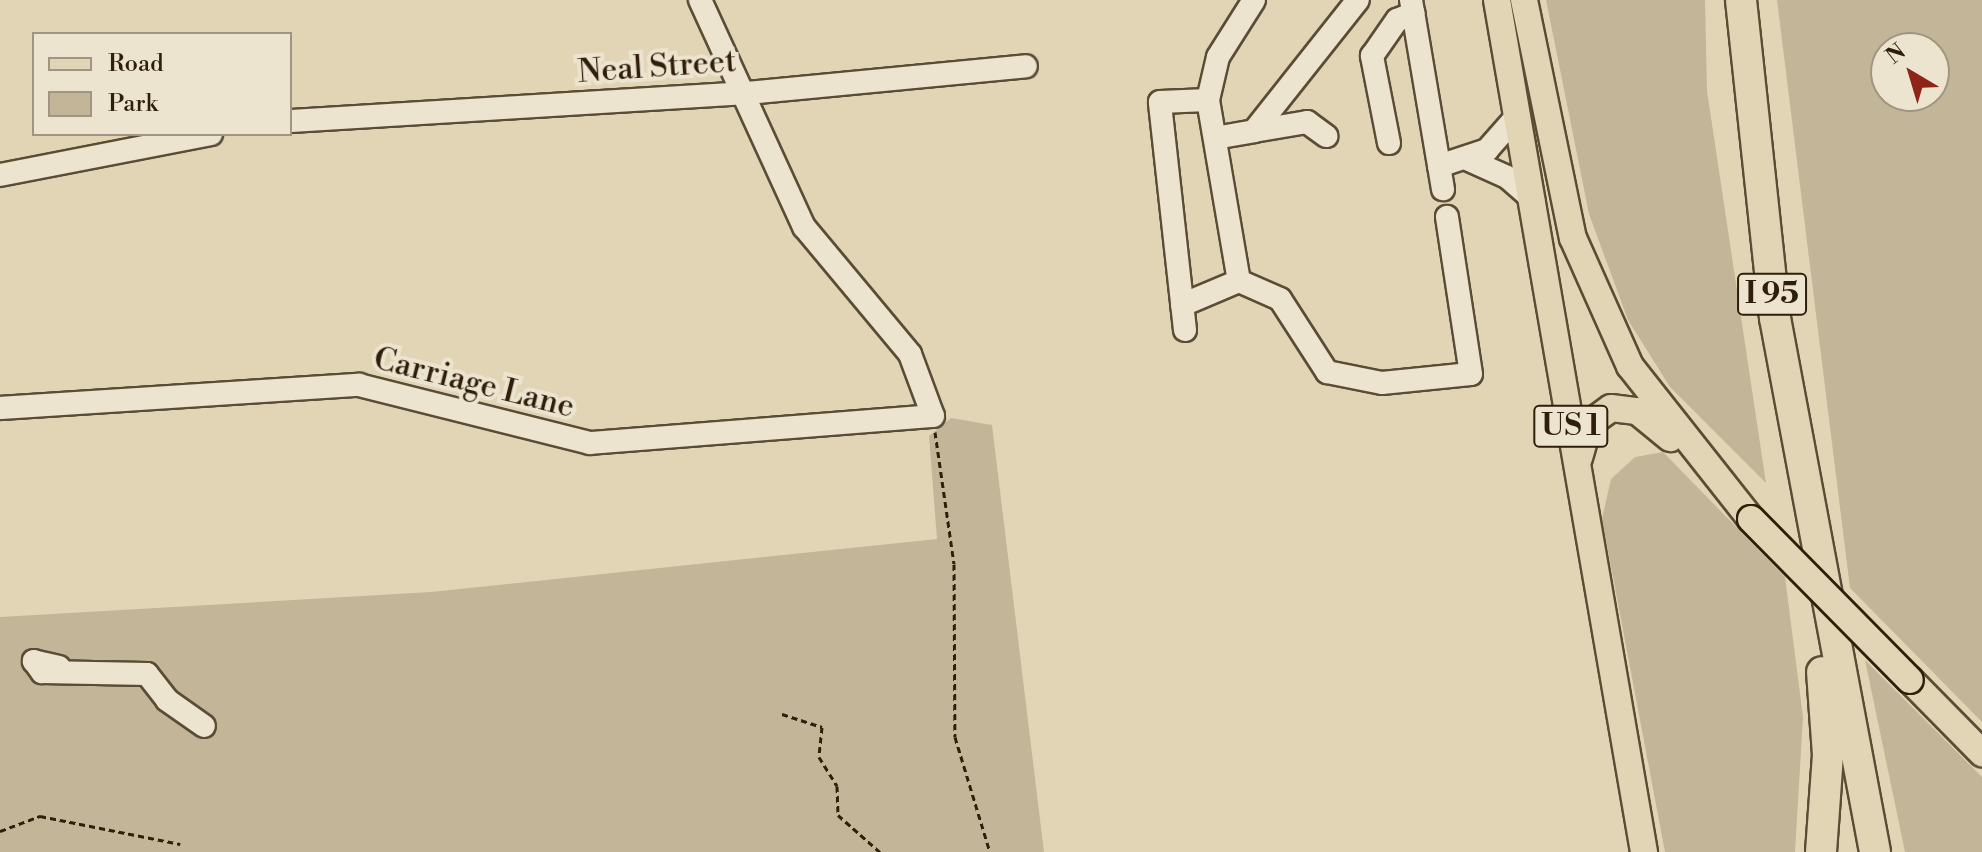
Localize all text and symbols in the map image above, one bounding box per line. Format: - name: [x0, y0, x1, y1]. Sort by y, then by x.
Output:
- legend: [32, 32, 292, 136]
- north arrow: [1870, 32, 1950, 112]
- text: N: [1881, 38, 1911, 70]
- street label: Neal Street: [576, 42, 738, 92]
- text: Road: [108, 49, 164, 79]
- text: Park: [108, 89, 158, 119]
- road number: I 95: [1736, 268, 1808, 320]
- street label: Carriage Lane: [370, 340, 578, 426]
- road number: US 1: [1533, 400, 1609, 452]

